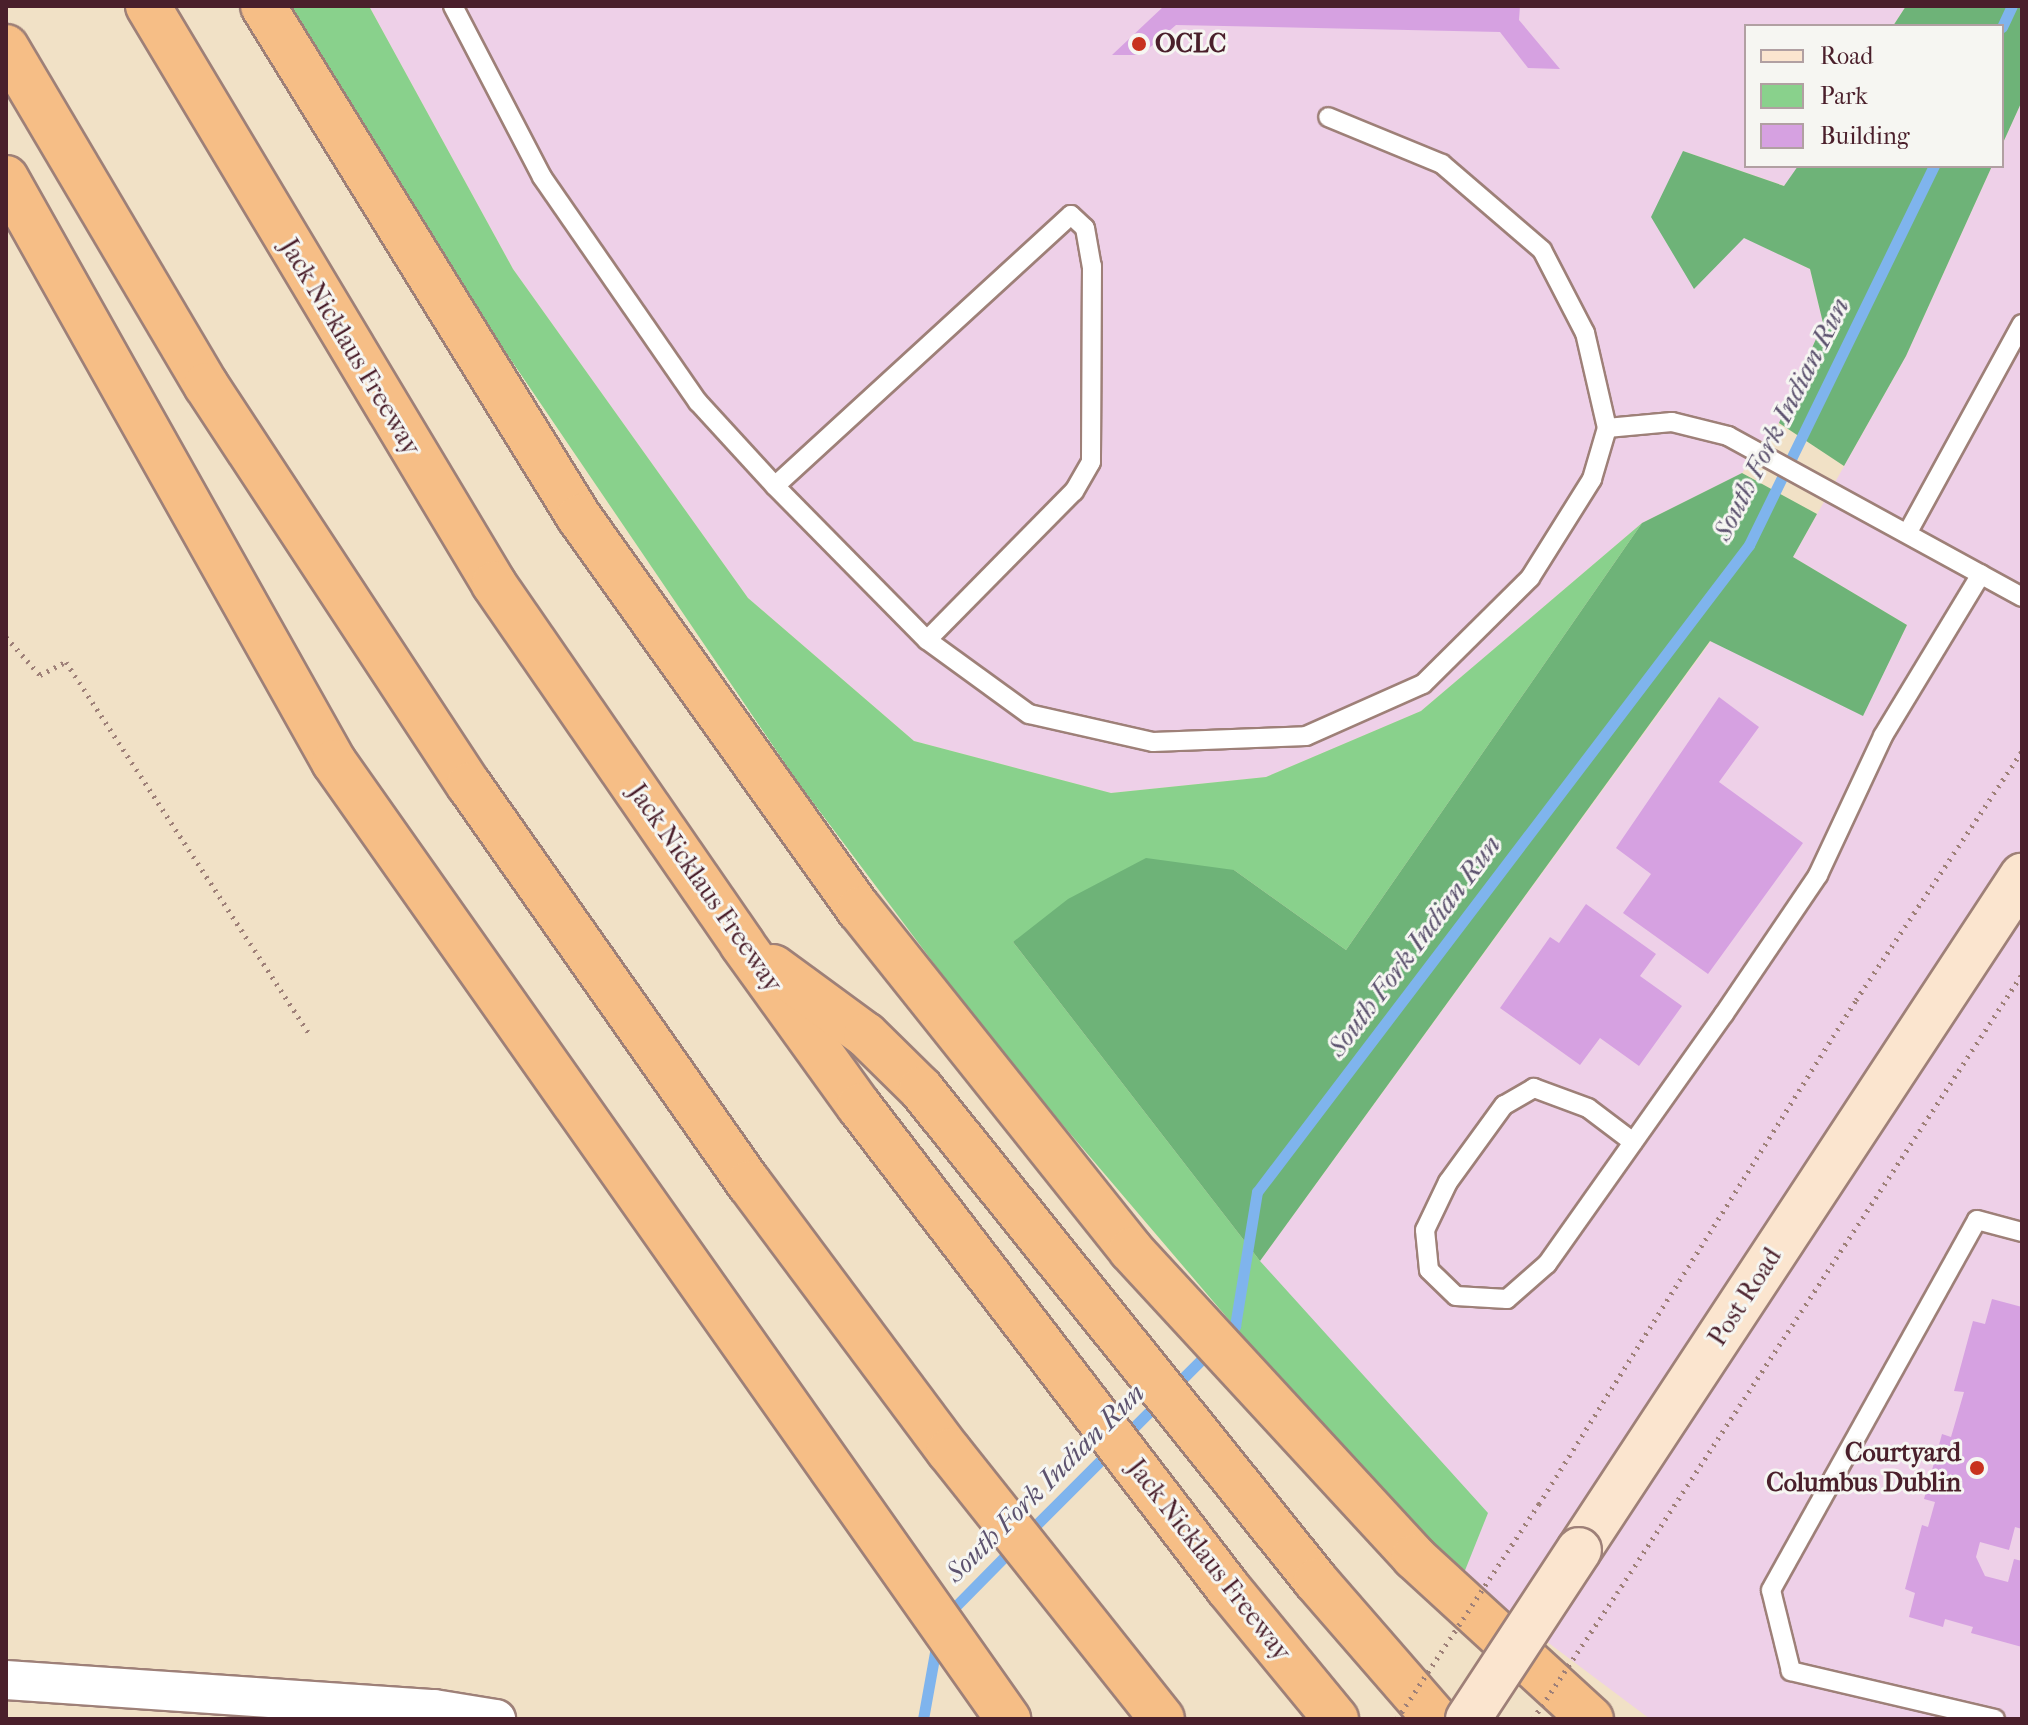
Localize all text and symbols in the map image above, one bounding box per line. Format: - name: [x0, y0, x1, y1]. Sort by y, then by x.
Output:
- legend: [1744, 24, 2004, 168]
- place label: OCLC: [1155, 28, 1226, 60]
- marker: OCLC: [1130, 35, 1148, 53]
- text: Road: [1820, 42, 1873, 70]
- text: Park: [1820, 82, 1868, 110]
- text: Building: [1820, 122, 1910, 150]
- street label: Jack Nicklaus Freeway: [273, 233, 427, 461]
- water label: South Fork Indian Run: [1705, 292, 1857, 546]
- street label: Jack Nicklaus Freeway: [621, 778, 789, 998]
- water label: South Fork Indian Run: [1320, 829, 1508, 1063]
- street label: Post Road: [1702, 1242, 1788, 1352]
- water label: South Fork Indian Run: [938, 1376, 1152, 1590]
- place label: Courtyard Columbus Dublin: [1766, 1437, 1961, 1498]
- street label: Jack Nicklaus Freeway: [1121, 1453, 1297, 1667]
- marker: Courtyard Columbus Dublin: [1968, 1459, 1986, 1477]

